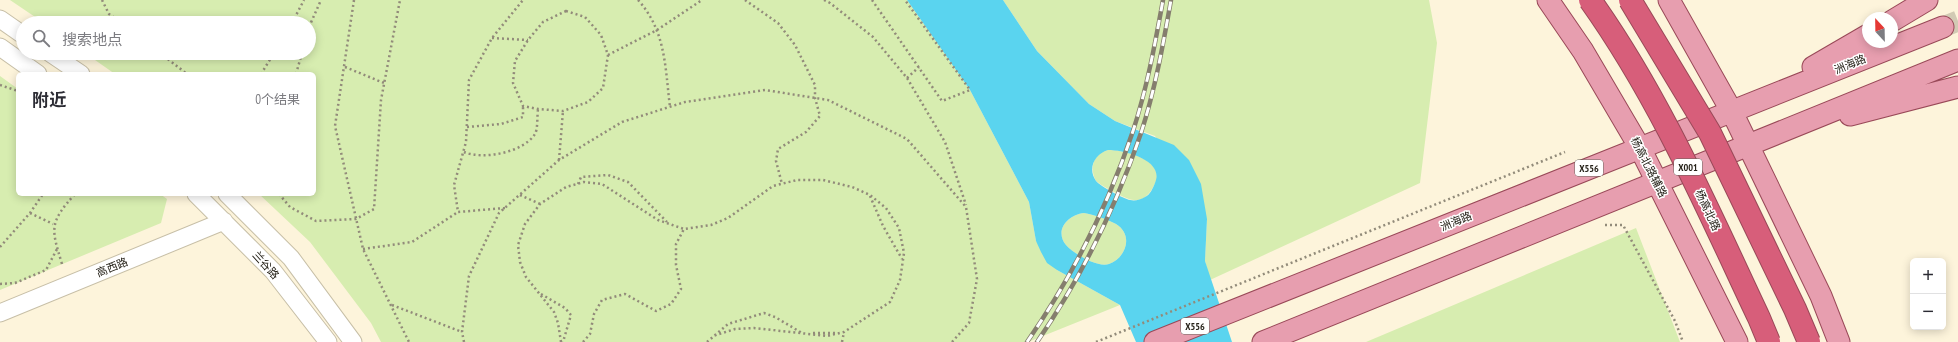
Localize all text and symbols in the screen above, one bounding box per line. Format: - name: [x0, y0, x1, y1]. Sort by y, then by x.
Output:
- north arrow: [1862, 12, 1898, 48]
- search box: [16, 16, 316, 60]
- icon: search: [30, 27, 52, 49]
- text: 搜索地点: [62, 30, 122, 49]
- street label: 洲海路: [1832, 51, 1868, 77]
- text: 附近: [32, 89, 66, 111]
- text: 0个结果: [255, 91, 300, 108]
- street label: 杨高北路辅路: [1628, 134, 1670, 200]
- road number: X001: [1674, 159, 1702, 175]
- road number: X556: [1575, 160, 1603, 176]
- street label: 杨高北路: [1692, 187, 1724, 233]
- street label: 洲海路: [1438, 208, 1474, 234]
- street label: 兰谷路: [250, 248, 282, 282]
- street label: 高西路: [94, 254, 130, 280]
- map controls: [1910, 258, 1946, 330]
- button: +: [1910, 258, 1946, 294]
- button: −: [1910, 294, 1946, 330]
- road number: X556: [1181, 318, 1209, 334]

